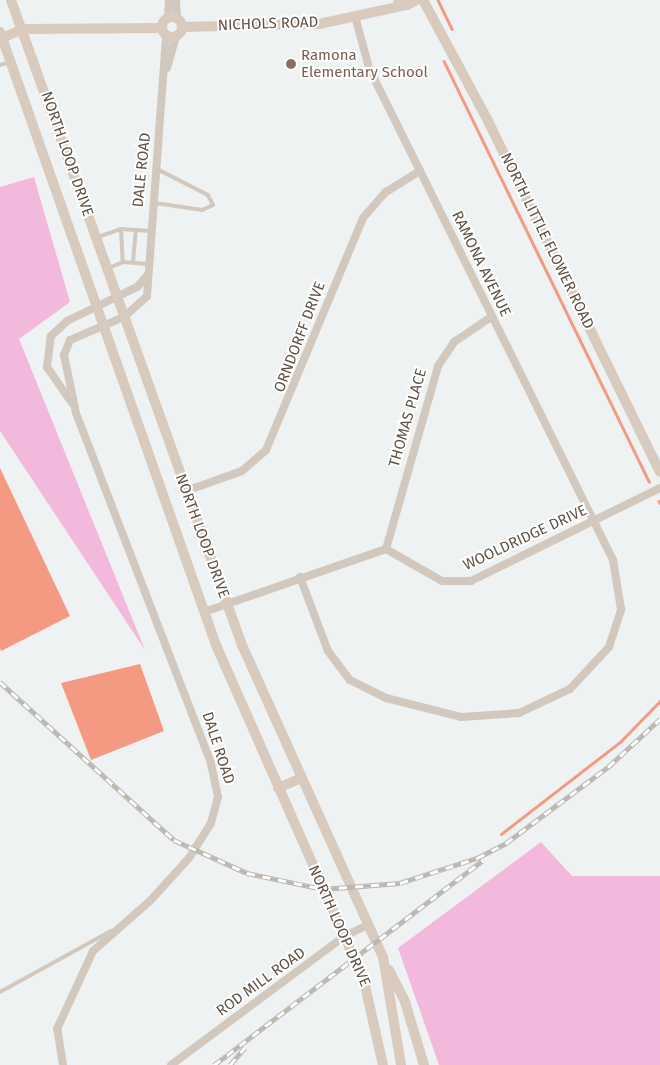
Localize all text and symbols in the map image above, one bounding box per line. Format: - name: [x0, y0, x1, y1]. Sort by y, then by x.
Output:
- street label: NICHOLS ROAD: [217, 13, 319, 35]
- place label: Ramona Elementary School: [301, 46, 428, 81]
- marker: Ramona Elementary School: [285, 58, 297, 70]
- street label: NORTH LOOP DRIVE: [37, 89, 97, 219]
- street label: DALE ROAD: [129, 132, 155, 208]
- street label: NORTH LITTLE FLOWER ROAD: [496, 150, 598, 332]
- street label: RAMONA AVENUE: [448, 208, 514, 320]
- street label: ORNDORFF DRIVE: [271, 279, 329, 395]
- street label: THOMAS PLACE: [385, 367, 431, 469]
- street label: NORTH LOOP DRIVE: [171, 471, 233, 601]
- street label: WOOLDRIDGE DRIVE: [460, 501, 590, 575]
- street label: DALE ROAD: [198, 710, 238, 786]
- street label: NORTH LOOP DRIVE: [304, 862, 374, 990]
- street label: ROD MILL ROAD: [213, 944, 309, 1020]

